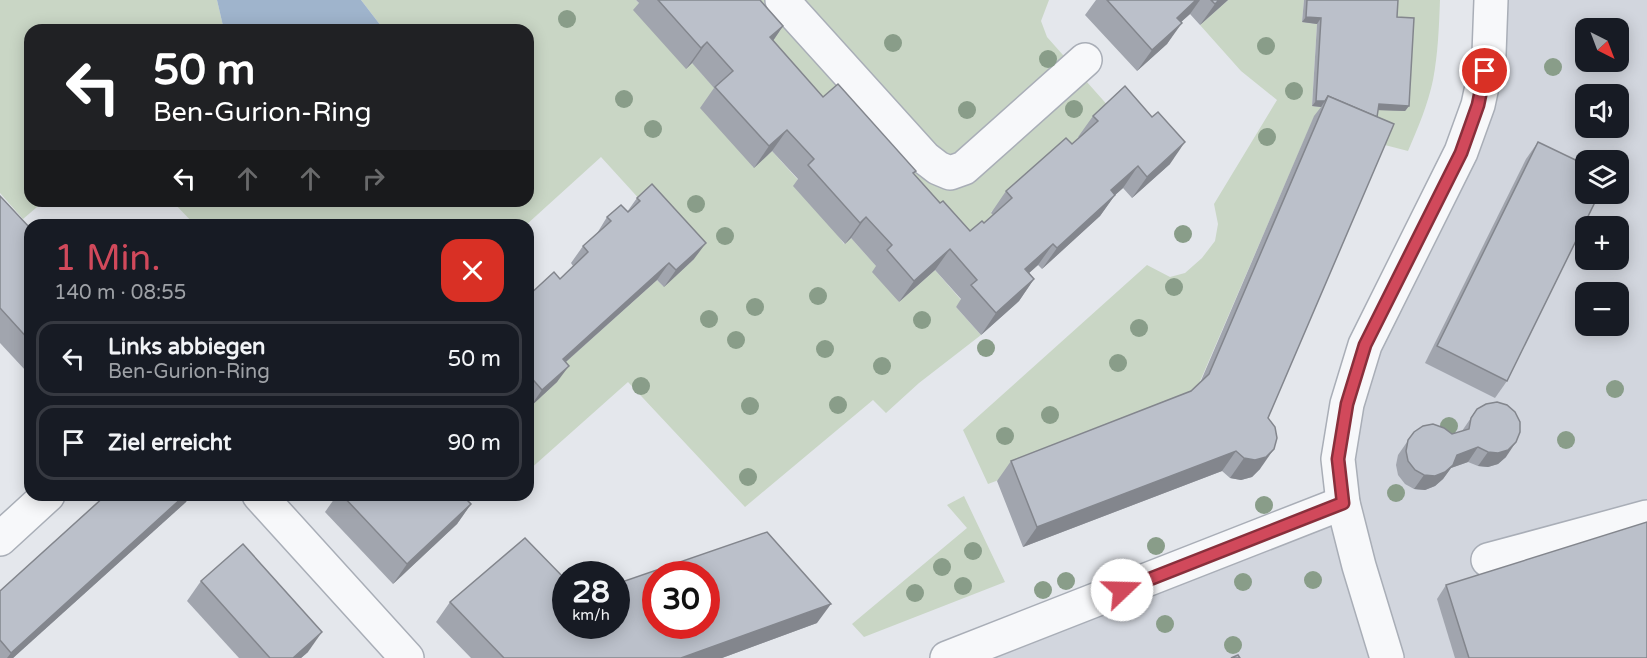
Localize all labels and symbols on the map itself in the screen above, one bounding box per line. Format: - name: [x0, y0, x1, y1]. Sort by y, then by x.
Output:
- north arrow: [1575, 18, 1629, 72]
- pin: [1459, 45, 1510, 96]
- position arrow: [1090, 558, 1154, 622]
- speed limit sign: 30: [642, 561, 720, 639]

